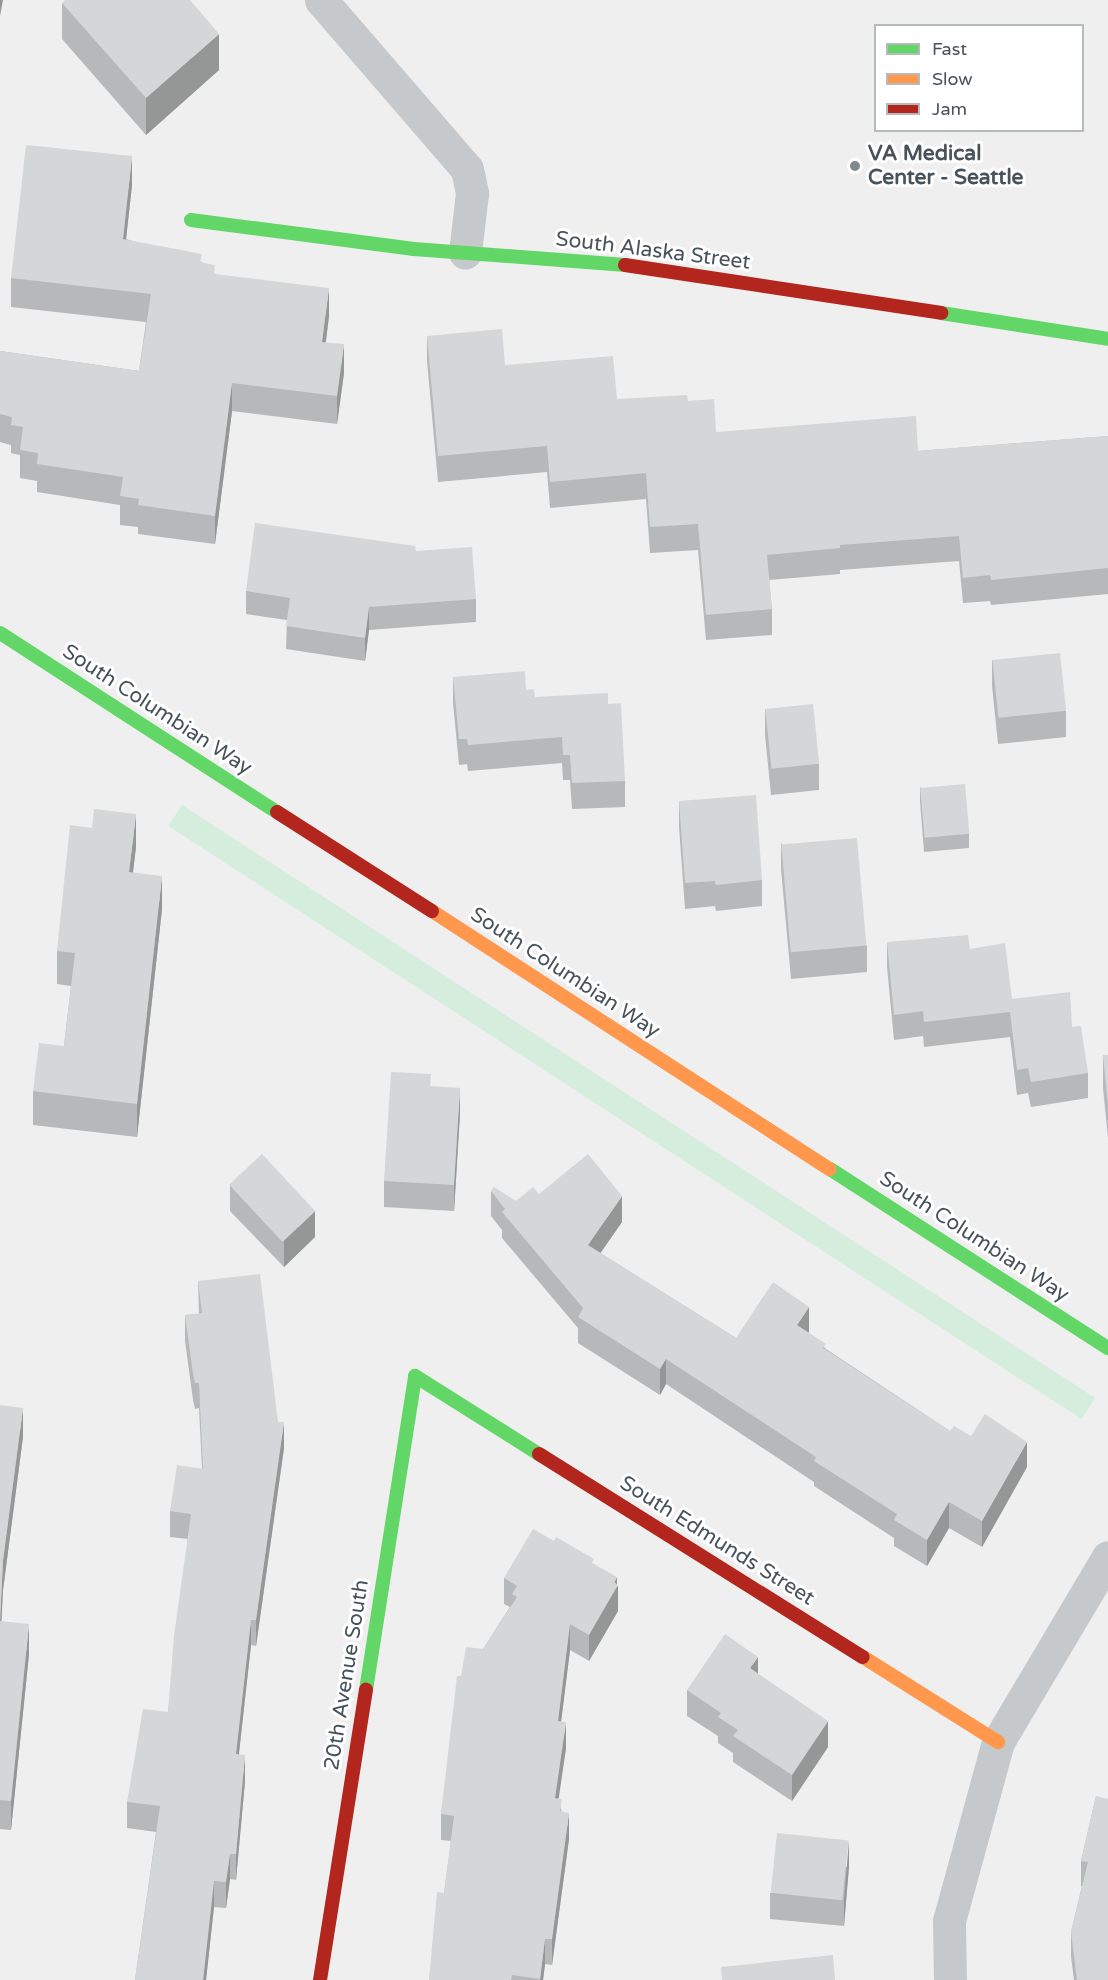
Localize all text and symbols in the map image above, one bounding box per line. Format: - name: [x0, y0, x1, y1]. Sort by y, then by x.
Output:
- legend: [874, 24, 1084, 132]
- text: Fast: [932, 38, 967, 60]
- text: Slow: [932, 68, 973, 90]
- text: Jam: [932, 98, 967, 120]
- place label: VA Medical Center - Seattle: [868, 141, 1024, 191]
- marker: VA Medical Center - Seattle: [846, 157, 864, 175]
- street label: South Alaska Street: [554, 227, 752, 275]
- street label: South Columbian Way: [58, 639, 256, 781]
- street label: South Columbian Way: [466, 902, 664, 1044]
- street label: South Columbian Way: [875, 1166, 1073, 1308]
- street label: South Edmunds Street: [615, 1471, 819, 1611]
- street label: 20th Avenue South: [319, 1578, 375, 1772]

